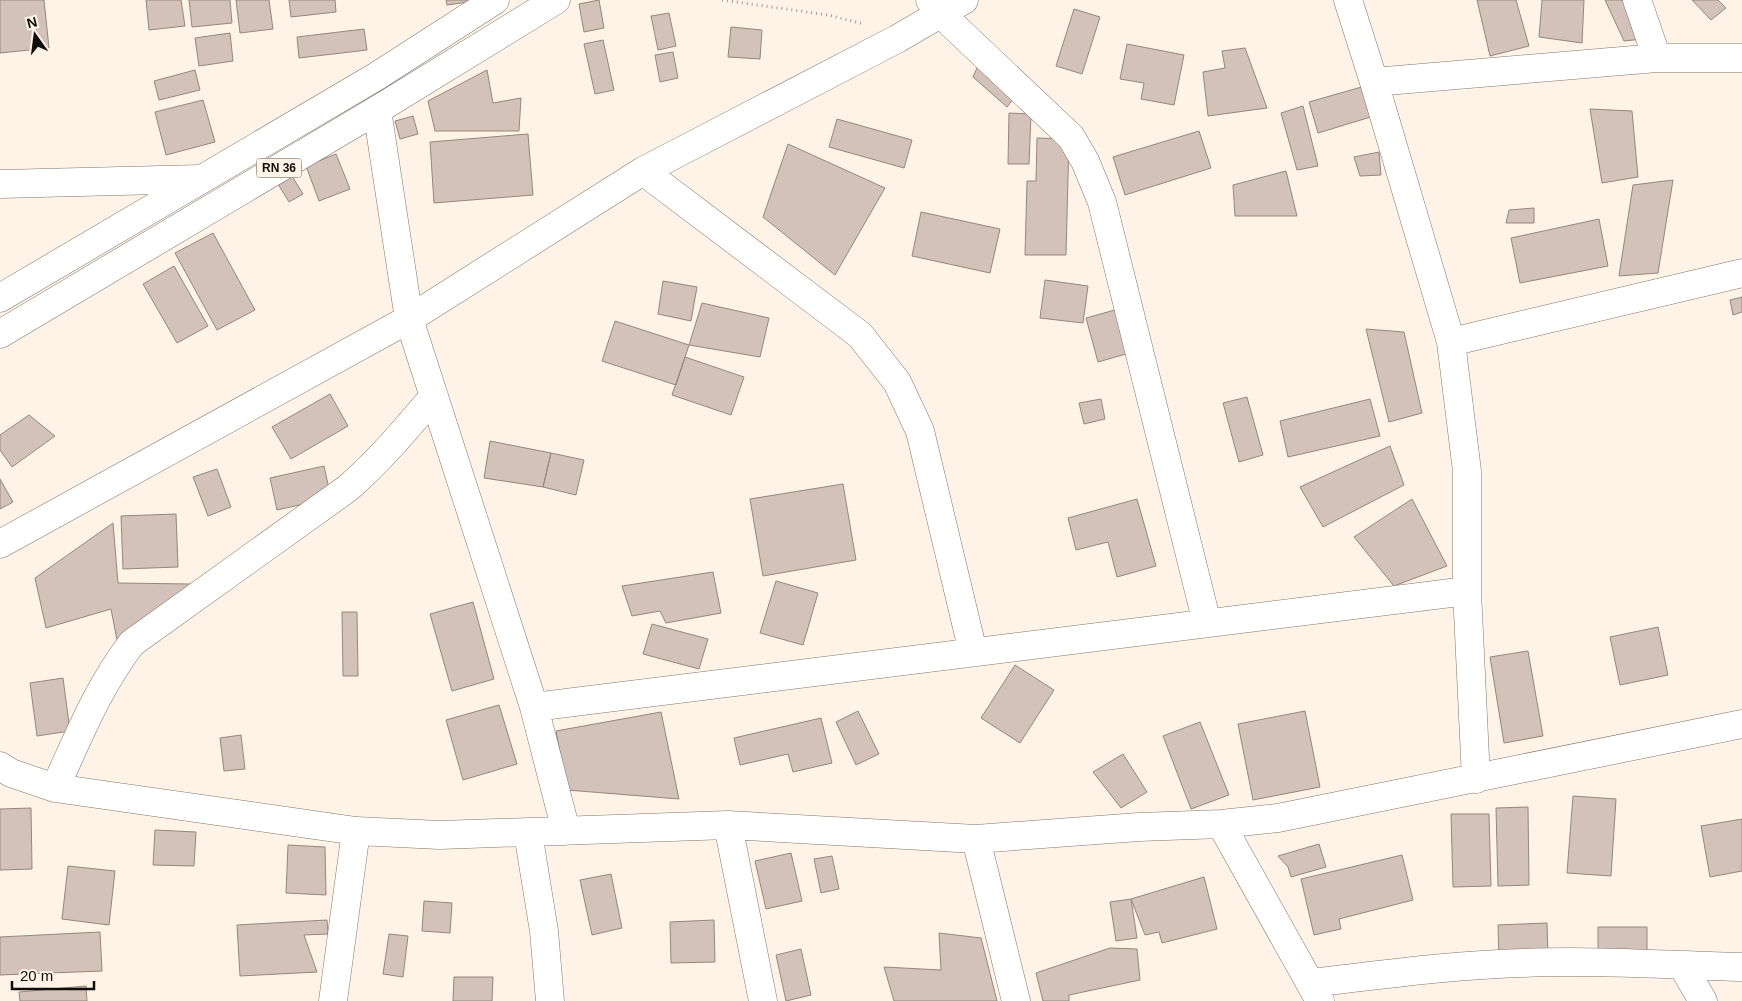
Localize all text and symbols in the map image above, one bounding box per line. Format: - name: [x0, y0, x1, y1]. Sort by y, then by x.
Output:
- north arrow: [10, 10, 60, 60]
- text: N: [25, 13, 39, 31]
- road number: RN 36: [256, 158, 302, 178]
- scale bar: [12, 958, 95, 990]
- text: 20 m: [20, 967, 53, 984]

